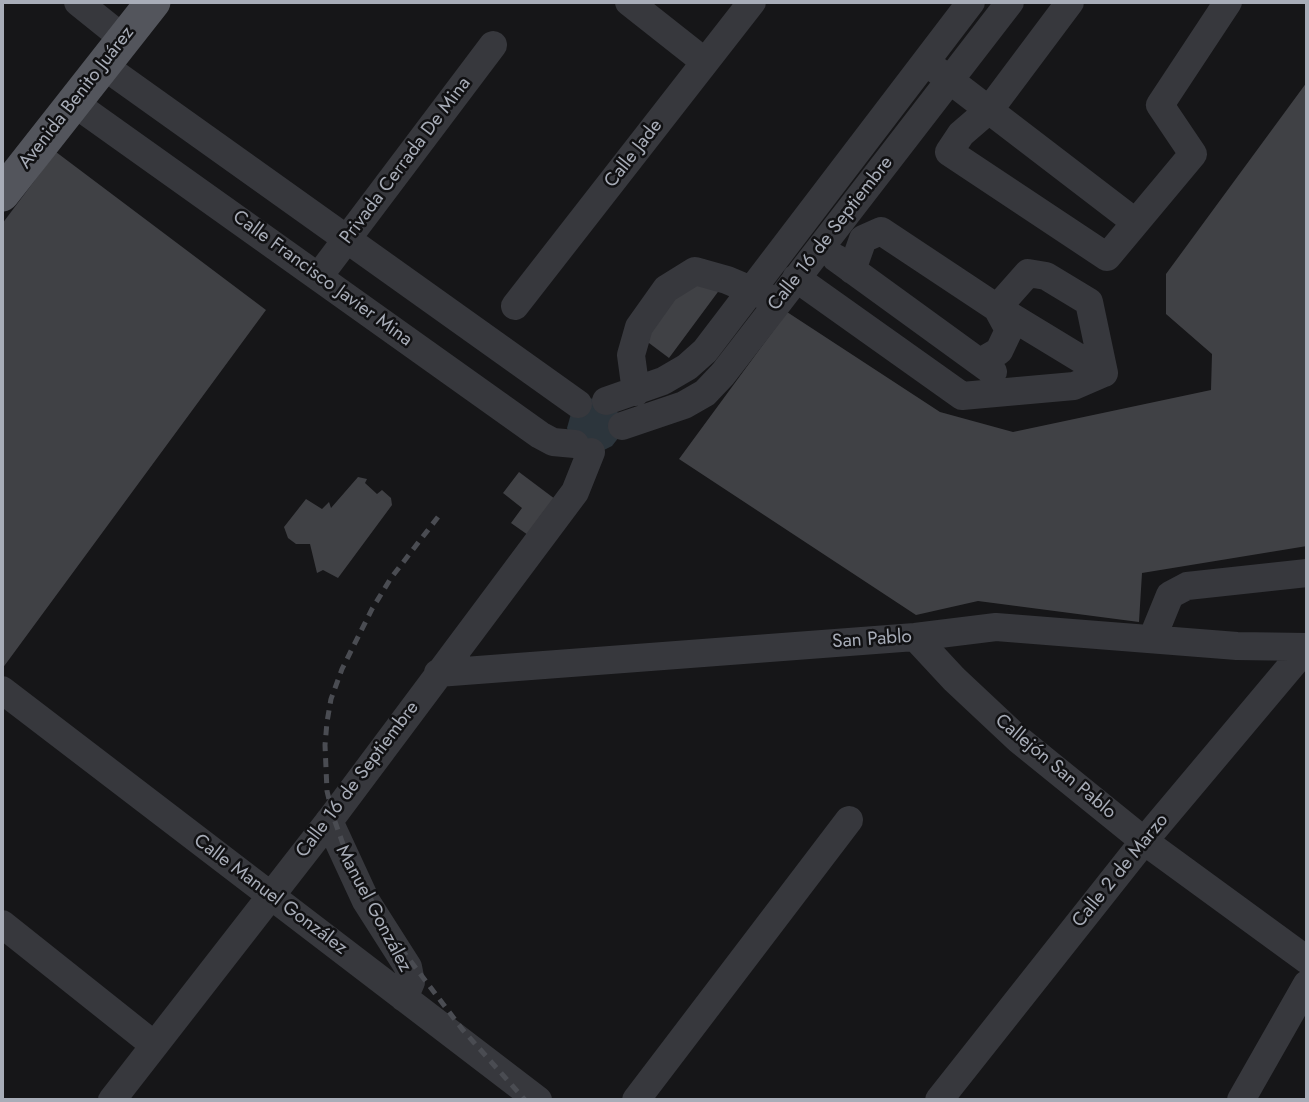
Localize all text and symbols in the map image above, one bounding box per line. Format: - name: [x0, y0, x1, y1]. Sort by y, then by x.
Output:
- street label: Avenida Benito Juárez: [14, 22, 140, 174]
- street label: Privada Cerrada De Mina: [336, 73, 476, 249]
- street label: Calle Jade: [600, 115, 668, 193]
- street label: Calle 16 de Septiembre: [764, 152, 898, 316]
- street label: Calle Francisco Javier Mina: [228, 206, 416, 352]
- street label: San Pablo: [831, 626, 913, 654]
- street label: Calle 16 de Septiembre: [292, 697, 424, 863]
- street label: Callejón San Pablo: [990, 710, 1120, 824]
- street label: Calle 2 de Marzo: [1068, 810, 1174, 932]
- street label: Calle Manuel González: [189, 830, 351, 960]
- street label: Manuel González: [330, 842, 416, 976]

